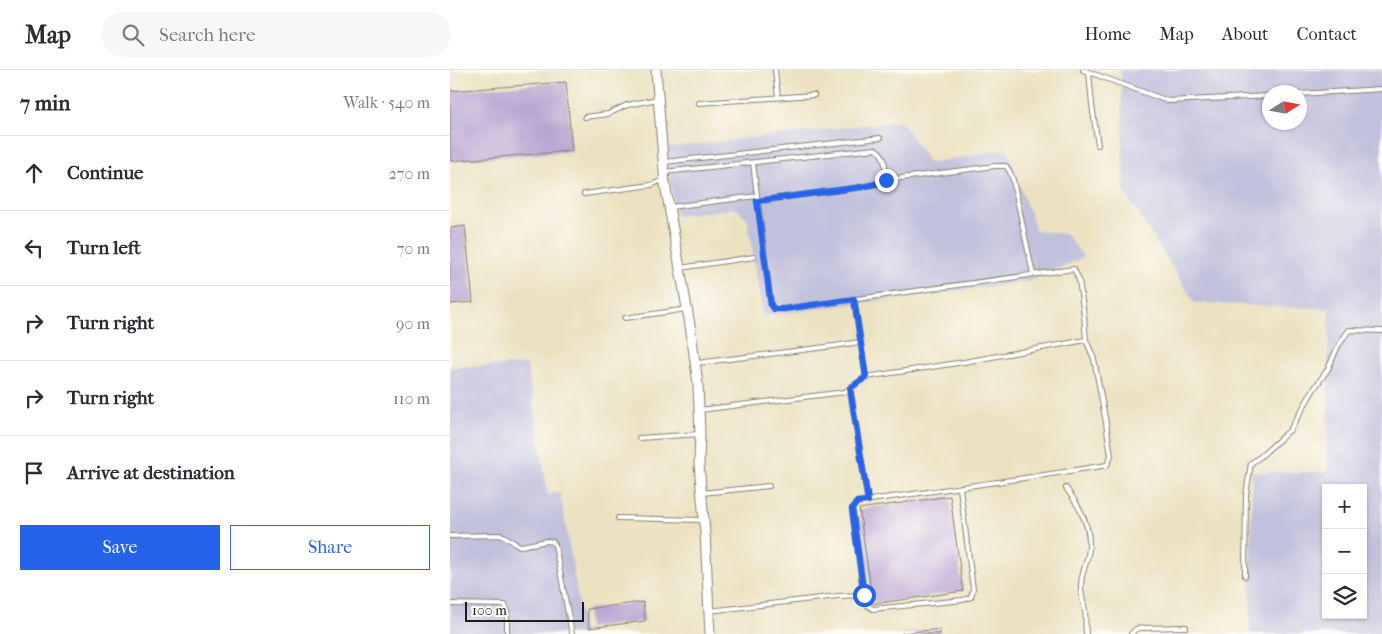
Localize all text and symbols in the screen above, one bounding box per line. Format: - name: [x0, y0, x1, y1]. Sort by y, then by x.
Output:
- search box: [101, 12, 451, 57]
- text: Map: [25, 21, 71, 49]
- icon: search: [119, 21, 147, 49]
- text: Search here: [159, 24, 255, 46]
- text: Home: [1084, 24, 1131, 45]
- text: Map: [1159, 24, 1194, 45]
- text: About: [1222, 24, 1268, 45]
- text: Contact: [1296, 24, 1357, 45]
- north arrow: [1262, 85, 1307, 130]
- text: 7 min: [20, 91, 71, 115]
- text: Walk · 540 m: [343, 93, 430, 112]
- icon: ahead: [20, 159, 48, 187]
- text: Continue: [67, 162, 143, 184]
- text: 270 m: [389, 164, 430, 183]
- route end: [875, 169, 898, 192]
- icon: left: [20, 234, 48, 262]
- text: Turn left: [67, 237, 141, 259]
- text: 70 m: [397, 239, 430, 258]
- icon: right: [20, 309, 48, 337]
- text: Turn right: [67, 312, 154, 334]
- text: 90 m: [396, 314, 430, 333]
- icon: right: [20, 384, 48, 412]
- text: Turn right: [67, 387, 154, 409]
- text: 110 m: [393, 389, 430, 408]
- icon: arrive: [20, 459, 48, 487]
- text: Arrive at destination: [67, 462, 235, 484]
- map controls: [1322, 484, 1367, 619]
- button: +: [1322, 484, 1367, 529]
- button: Save: [20, 525, 220, 570]
- button: Share: [230, 525, 430, 570]
- button: −: [1322, 529, 1367, 574]
- button: layers: [1322, 574, 1367, 619]
- route start: [853, 584, 876, 607]
- scale bar: [465, 599, 584, 622]
- text: 100 m: [472, 602, 507, 619]

